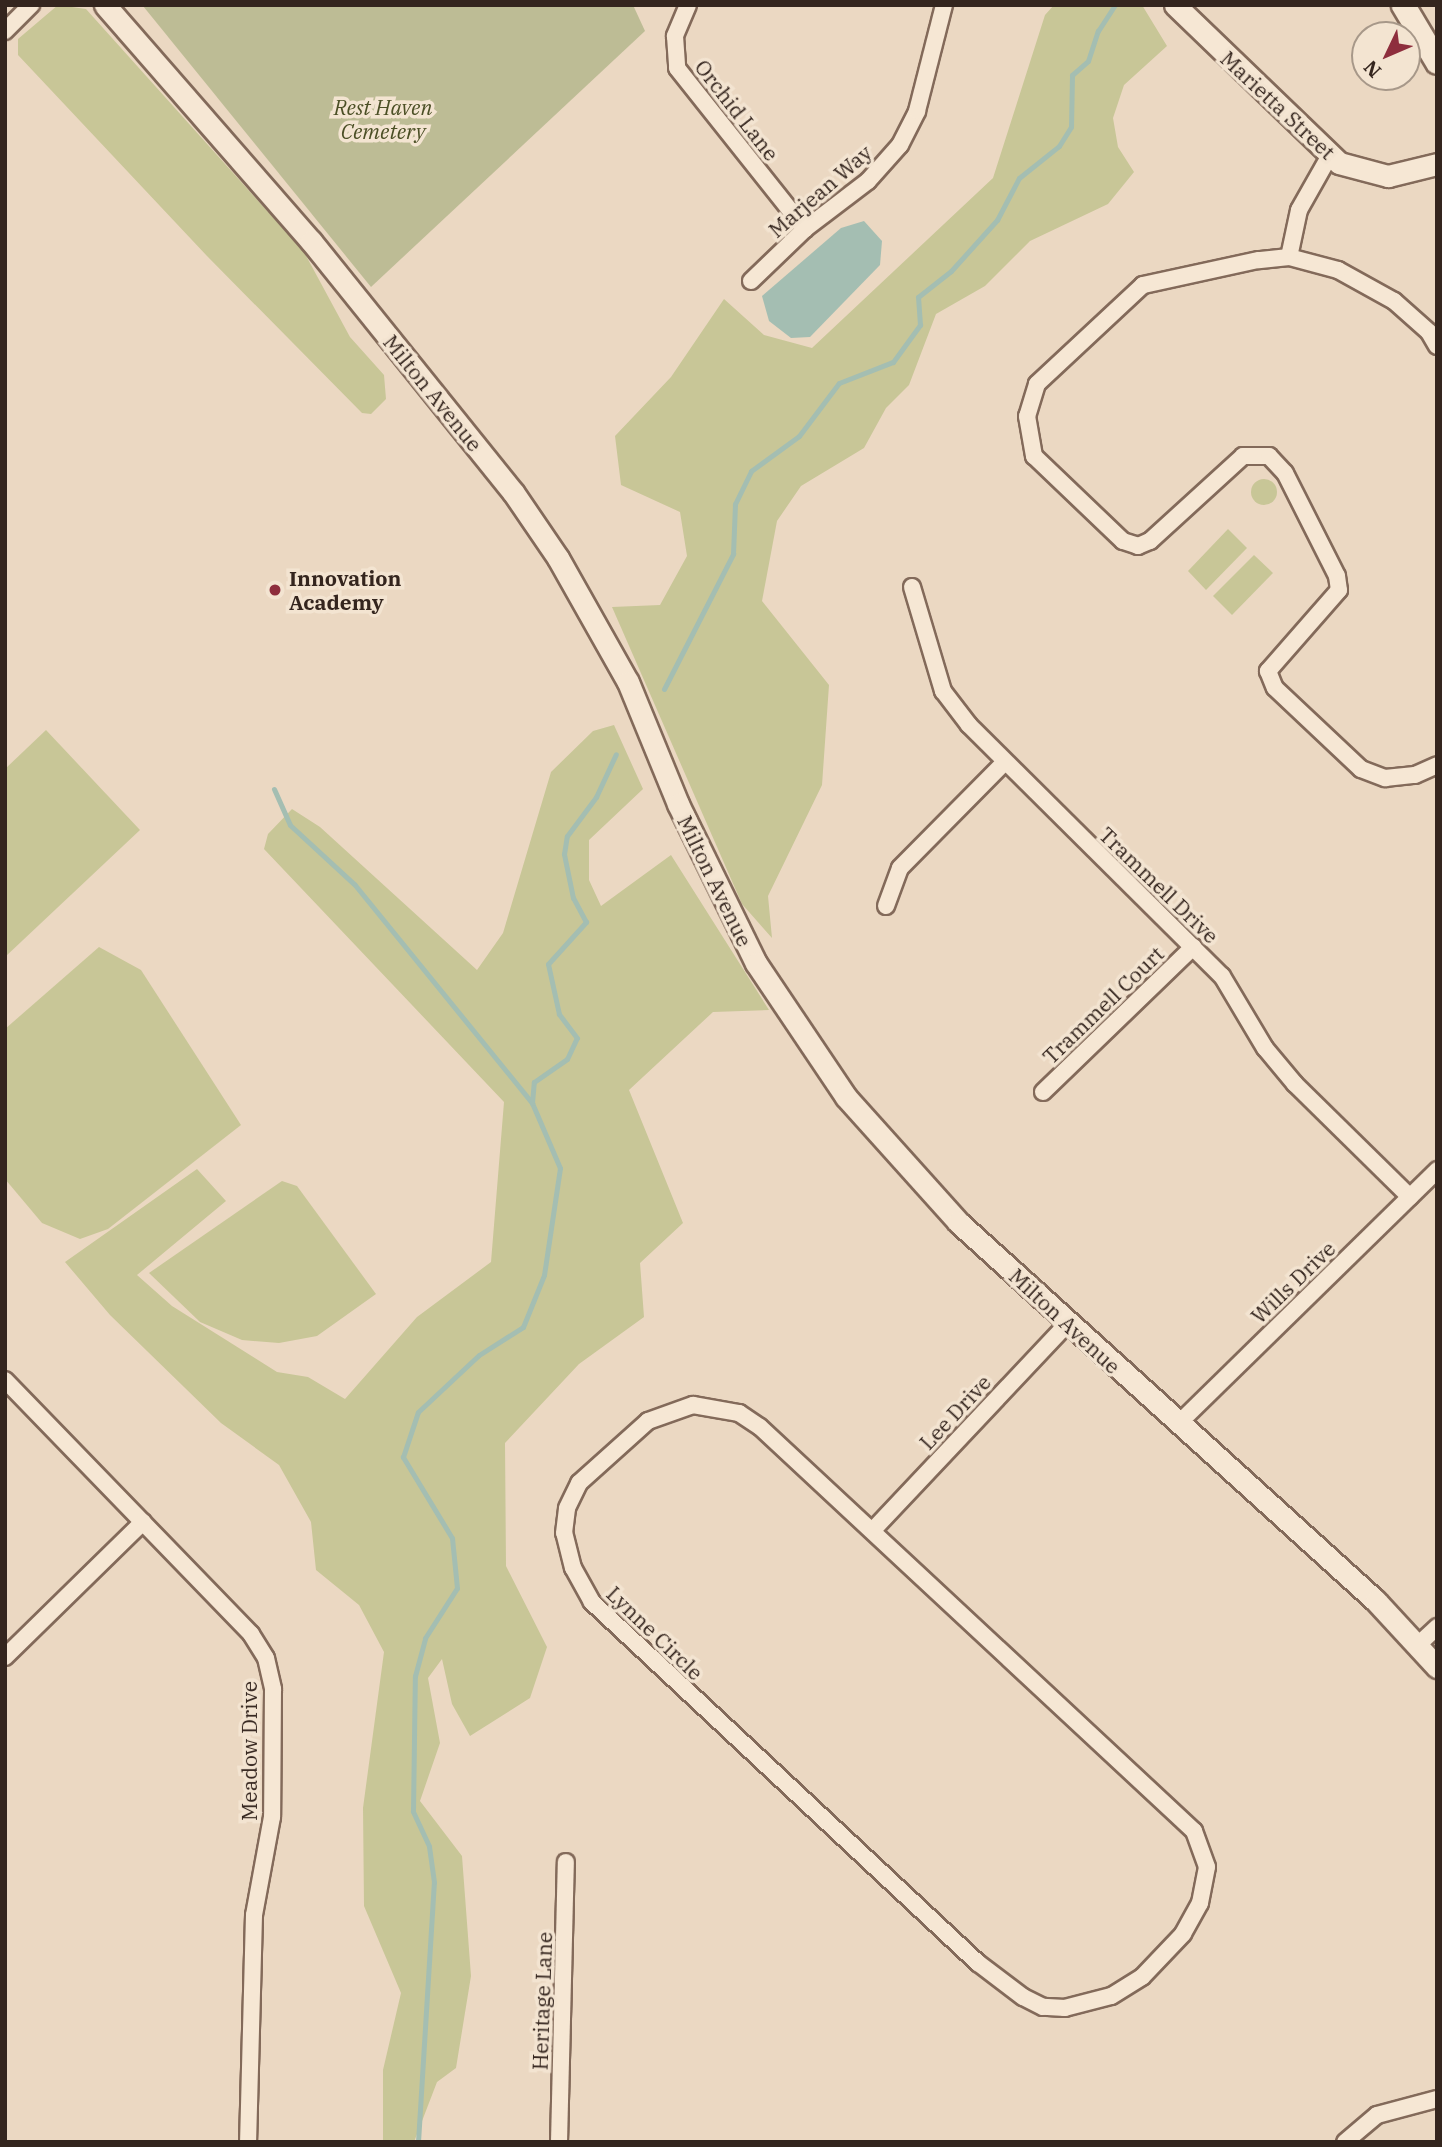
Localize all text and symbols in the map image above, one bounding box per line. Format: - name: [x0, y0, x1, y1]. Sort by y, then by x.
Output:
- north arrow: [1351, 21, 1421, 91]
- street label: Marietta Street: [1216, 46, 1340, 164]
- street label: Orchid Lane: [690, 55, 784, 165]
- text: N: [1358, 55, 1386, 83]
- park label: Rest Haven Cemetery: [334, 94, 432, 144]
- street label: Marjean Way: [763, 139, 877, 243]
- street label: Milton Avenue: [378, 330, 488, 456]
- place label: Innovation Academy: [289, 565, 401, 615]
- marker: Innovation Academy: [267, 582, 283, 598]
- street label: Milton Avenue: [672, 811, 758, 951]
- street label: Trammell Drive: [1094, 822, 1224, 948]
- street label: Trammell Court: [1037, 941, 1169, 1069]
- street label: Wills Drive: [1246, 1236, 1340, 1328]
- street label: Milton Avenue: [1004, 1263, 1126, 1379]
- street label: Lee Drive: [914, 1369, 996, 1455]
- street label: Lynne Circle: [602, 1581, 708, 1685]
- street label: Meadow Drive: [236, 1681, 262, 1821]
- street label: Heritage Lane: [527, 1931, 557, 2071]

